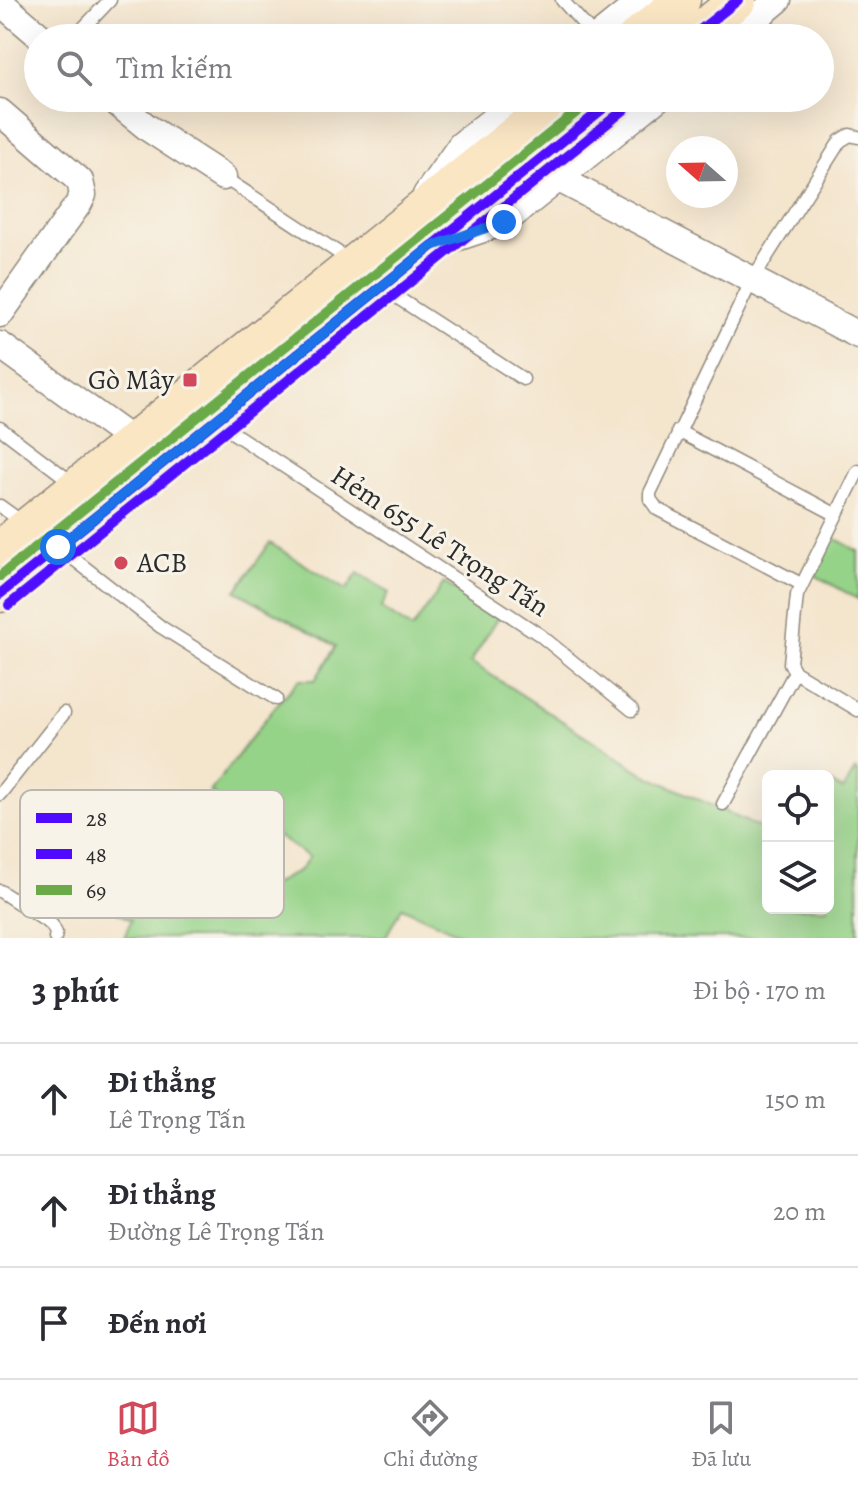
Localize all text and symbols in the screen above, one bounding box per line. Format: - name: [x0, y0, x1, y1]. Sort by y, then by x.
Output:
- search box: [24, 24, 834, 112]
- icon: search: [52, 46, 96, 90]
- text: Tìm kiếm: [116, 48, 233, 88]
- north arrow: [666, 136, 738, 208]
- route end: [486, 204, 522, 240]
- place label: Gò Mây: [88, 361, 175, 399]
- marker: Gò Mây: [181, 371, 199, 389]
- street label: Hẻm 655 Lê Trọng Tấn: [324, 456, 556, 626]
- route start: [40, 529, 76, 565]
- place label: ACB: [136, 544, 187, 582]
- marker: ACB: [112, 554, 130, 572]
- map controls: [762, 770, 834, 914]
- button: locate: [762, 770, 834, 842]
- legend: [20, 790, 284, 918]
- text: 28: [86, 804, 107, 834]
- text: 48: [86, 840, 107, 870]
- button: layers: [762, 842, 834, 914]
- text: 69: [86, 876, 106, 906]
- text: 3 phút: [32, 967, 119, 1014]
- text: Đi bộ · 170 m: [693, 973, 826, 1008]
- text: Đi thẳng: [108, 1062, 216, 1102]
- icon: ahead: [32, 1077, 76, 1121]
- text: 150 m: [765, 1082, 826, 1117]
- text: Lê Trọng Tấn: [108, 1102, 246, 1137]
- text: Đi thẳng: [108, 1174, 216, 1214]
- icon: ahead: [32, 1189, 76, 1233]
- text: 20 m: [773, 1194, 826, 1229]
- text: Đường Lê Trọng Tấn: [108, 1214, 324, 1249]
- icon: arrive: [32, 1301, 76, 1345]
- text: Đến nơi: [108, 1303, 207, 1343]
- tab: Bản đồ: [107, 1396, 169, 1474]
- tab: Chỉ đường: [383, 1396, 478, 1474]
- tab: Đã lưu: [691, 1396, 751, 1474]

